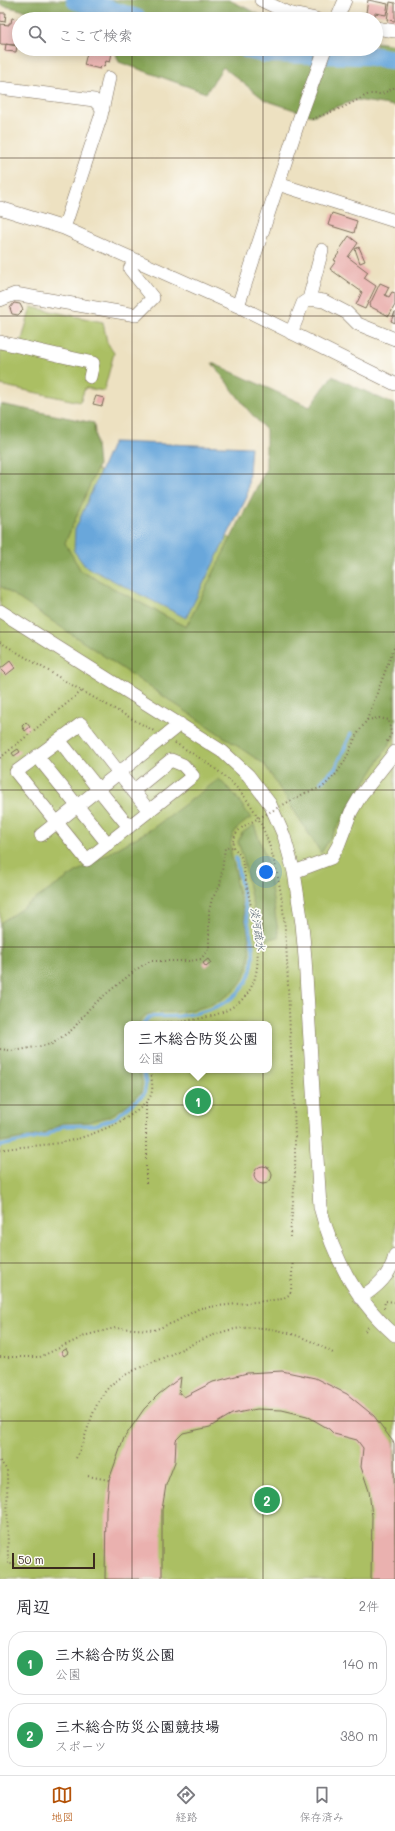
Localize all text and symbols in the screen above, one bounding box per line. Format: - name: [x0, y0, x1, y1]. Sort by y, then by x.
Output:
- search box: [12, 12, 383, 56]
- icon: search: [26, 23, 48, 45]
- text: ここで検索: [58, 25, 133, 45]
- your location: [256, 862, 276, 882]
- water label: 淡河疏水: [248, 906, 269, 952]
- popup: [124, 1021, 272, 1073]
- text: 三木総合防災公園: [138, 1028, 258, 1048]
- text: 公園: [138, 1049, 164, 1066]
- pin: 1: [185, 1086, 211, 1116]
- pin: 2: [254, 1485, 280, 1515]
- scale bar: [12, 1551, 95, 1570]
- text: 50 m: [18, 1552, 44, 1567]
- text: 周辺: [16, 1595, 50, 1617]
- text: 2件: [359, 1597, 379, 1614]
- text: 三木総合防災公園: [55, 1644, 175, 1664]
- text: 1: [27, 1655, 33, 1672]
- text: 140 m: [342, 1655, 378, 1672]
- text: 公園: [55, 1665, 81, 1682]
- text: 三木総合防災公園競技場: [55, 1716, 220, 1736]
- text: 2: [26, 1727, 34, 1744]
- text: 380 m: [340, 1727, 378, 1744]
- text: スポーツ: [55, 1737, 107, 1754]
- tab: 地図: [51, 1784, 73, 1824]
- tab: 経路: [175, 1784, 197, 1824]
- tab: 保存済み: [300, 1784, 344, 1824]

